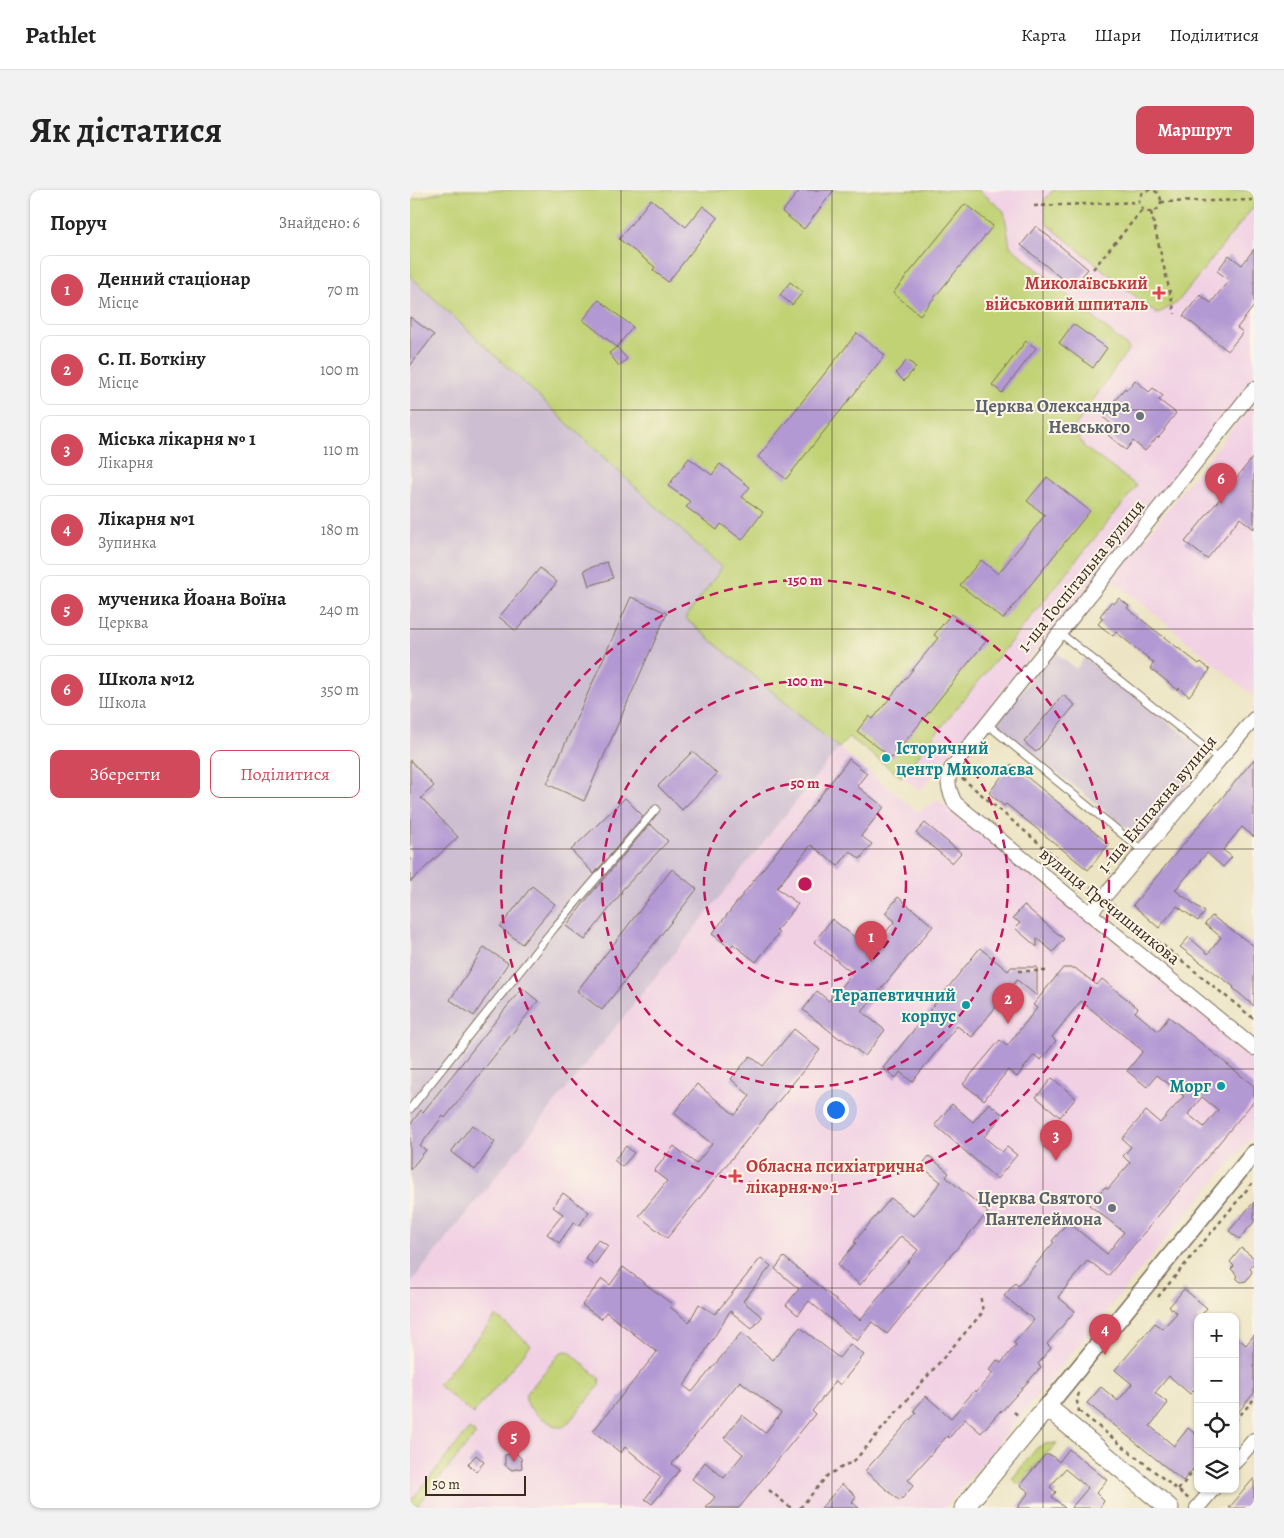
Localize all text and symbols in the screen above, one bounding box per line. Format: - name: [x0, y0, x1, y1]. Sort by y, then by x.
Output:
- text: Pathlet: [25, 19, 96, 51]
- text: Карта: [1021, 23, 1066, 47]
- text: Шари: [1094, 23, 1141, 47]
- text: Поділитися: [1169, 23, 1259, 47]
- text: Як дістатися: [30, 106, 222, 154]
- button: Маршрут: [1136, 106, 1254, 154]
- text: Поруч: [50, 209, 107, 237]
- text: Знайдено: 6: [279, 212, 360, 234]
- text: Денний стаціонар: [98, 266, 250, 292]
- place label: Миколаївський військовий шпиталь: [985, 271, 1149, 316]
- text: 1: [64, 279, 70, 301]
- text: 70 m: [327, 279, 359, 301]
- marker: Миколаївський військовий шпиталь: [1152, 286, 1166, 300]
- text: Місце: [98, 292, 139, 314]
- text: С. П. Боткіну: [98, 346, 206, 372]
- text: 2: [63, 359, 71, 381]
- text: 100 m: [320, 359, 359, 381]
- text: Місце: [98, 372, 139, 394]
- place label: Церква Олександра Невського: [975, 394, 1130, 439]
- marker: Церква Олександра Невського: [1134, 410, 1146, 422]
- text: Міська лікарня № 1: [98, 426, 256, 452]
- text: 3: [64, 439, 70, 461]
- text: 110 m: [323, 439, 359, 461]
- text: Лікарня: [98, 452, 154, 474]
- pin: 6: [1205, 463, 1237, 504]
- street label: 1-ша Госпітальна вулиця: [1012, 495, 1150, 657]
- text: Лікарня №1: [98, 506, 195, 532]
- text: 4: [63, 519, 71, 541]
- text: 180 m: [321, 519, 359, 541]
- text: Зупинка: [98, 532, 157, 554]
- text: 150 m: [788, 570, 823, 590]
- text: мученика Йоана Воїна: [98, 586, 286, 612]
- text: 5: [64, 599, 70, 621]
- text: 240 m: [319, 599, 359, 621]
- text: Церква: [98, 612, 148, 634]
- text: Школа №12: [98, 666, 195, 692]
- text: 100 m: [787, 671, 823, 691]
- text: 6: [63, 679, 71, 701]
- text: 350 m: [320, 679, 359, 701]
- text: Школа: [98, 692, 146, 714]
- street label: 1-ша Екіпажна вулиця: [1092, 730, 1222, 878]
- place label: Історичний центр Миколаєва: [896, 736, 1034, 781]
- button: Зберегти: [50, 750, 200, 798]
- button: Поділитися: [210, 750, 360, 798]
- marker: Історичний центр Миколаєва: [880, 752, 892, 764]
- text: 50 m: [790, 773, 820, 793]
- street label: вулиця Гречишникова: [1035, 842, 1186, 971]
- centre of rings: [796, 875, 814, 893]
- pin: 1: [855, 921, 887, 962]
- place label: Терапевтичний корпус: [833, 983, 956, 1028]
- pin: 2: [992, 983, 1024, 1024]
- marker: Терапевтичний корпус: [960, 999, 972, 1011]
- place label: Морг: [1170, 1074, 1211, 1098]
- marker: Морг: [1215, 1080, 1227, 1092]
- your location: [823, 1097, 849, 1123]
- pin: 3: [1040, 1120, 1072, 1161]
- place label: Обласна психіатрична лікарня № 1: [745, 1154, 925, 1199]
- marker: Обласна психіатрична лікарня № 1: [728, 1169, 742, 1183]
- place label: Церква Святого Пантелеймона: [978, 1186, 1102, 1231]
- marker: Церква Святого Пантелеймона: [1106, 1202, 1118, 1214]
- map controls: [1194, 1313, 1239, 1493]
- button: +: [1194, 1313, 1239, 1358]
- pin: 4: [1089, 1314, 1121, 1355]
- button: −: [1194, 1358, 1239, 1403]
- button: locate: [1194, 1403, 1239, 1448]
- pin: 5: [498, 1421, 530, 1462]
- button: layers: [1194, 1448, 1239, 1493]
- scale bar: [425, 1473, 526, 1496]
- text: 50 m: [432, 1475, 460, 1494]

